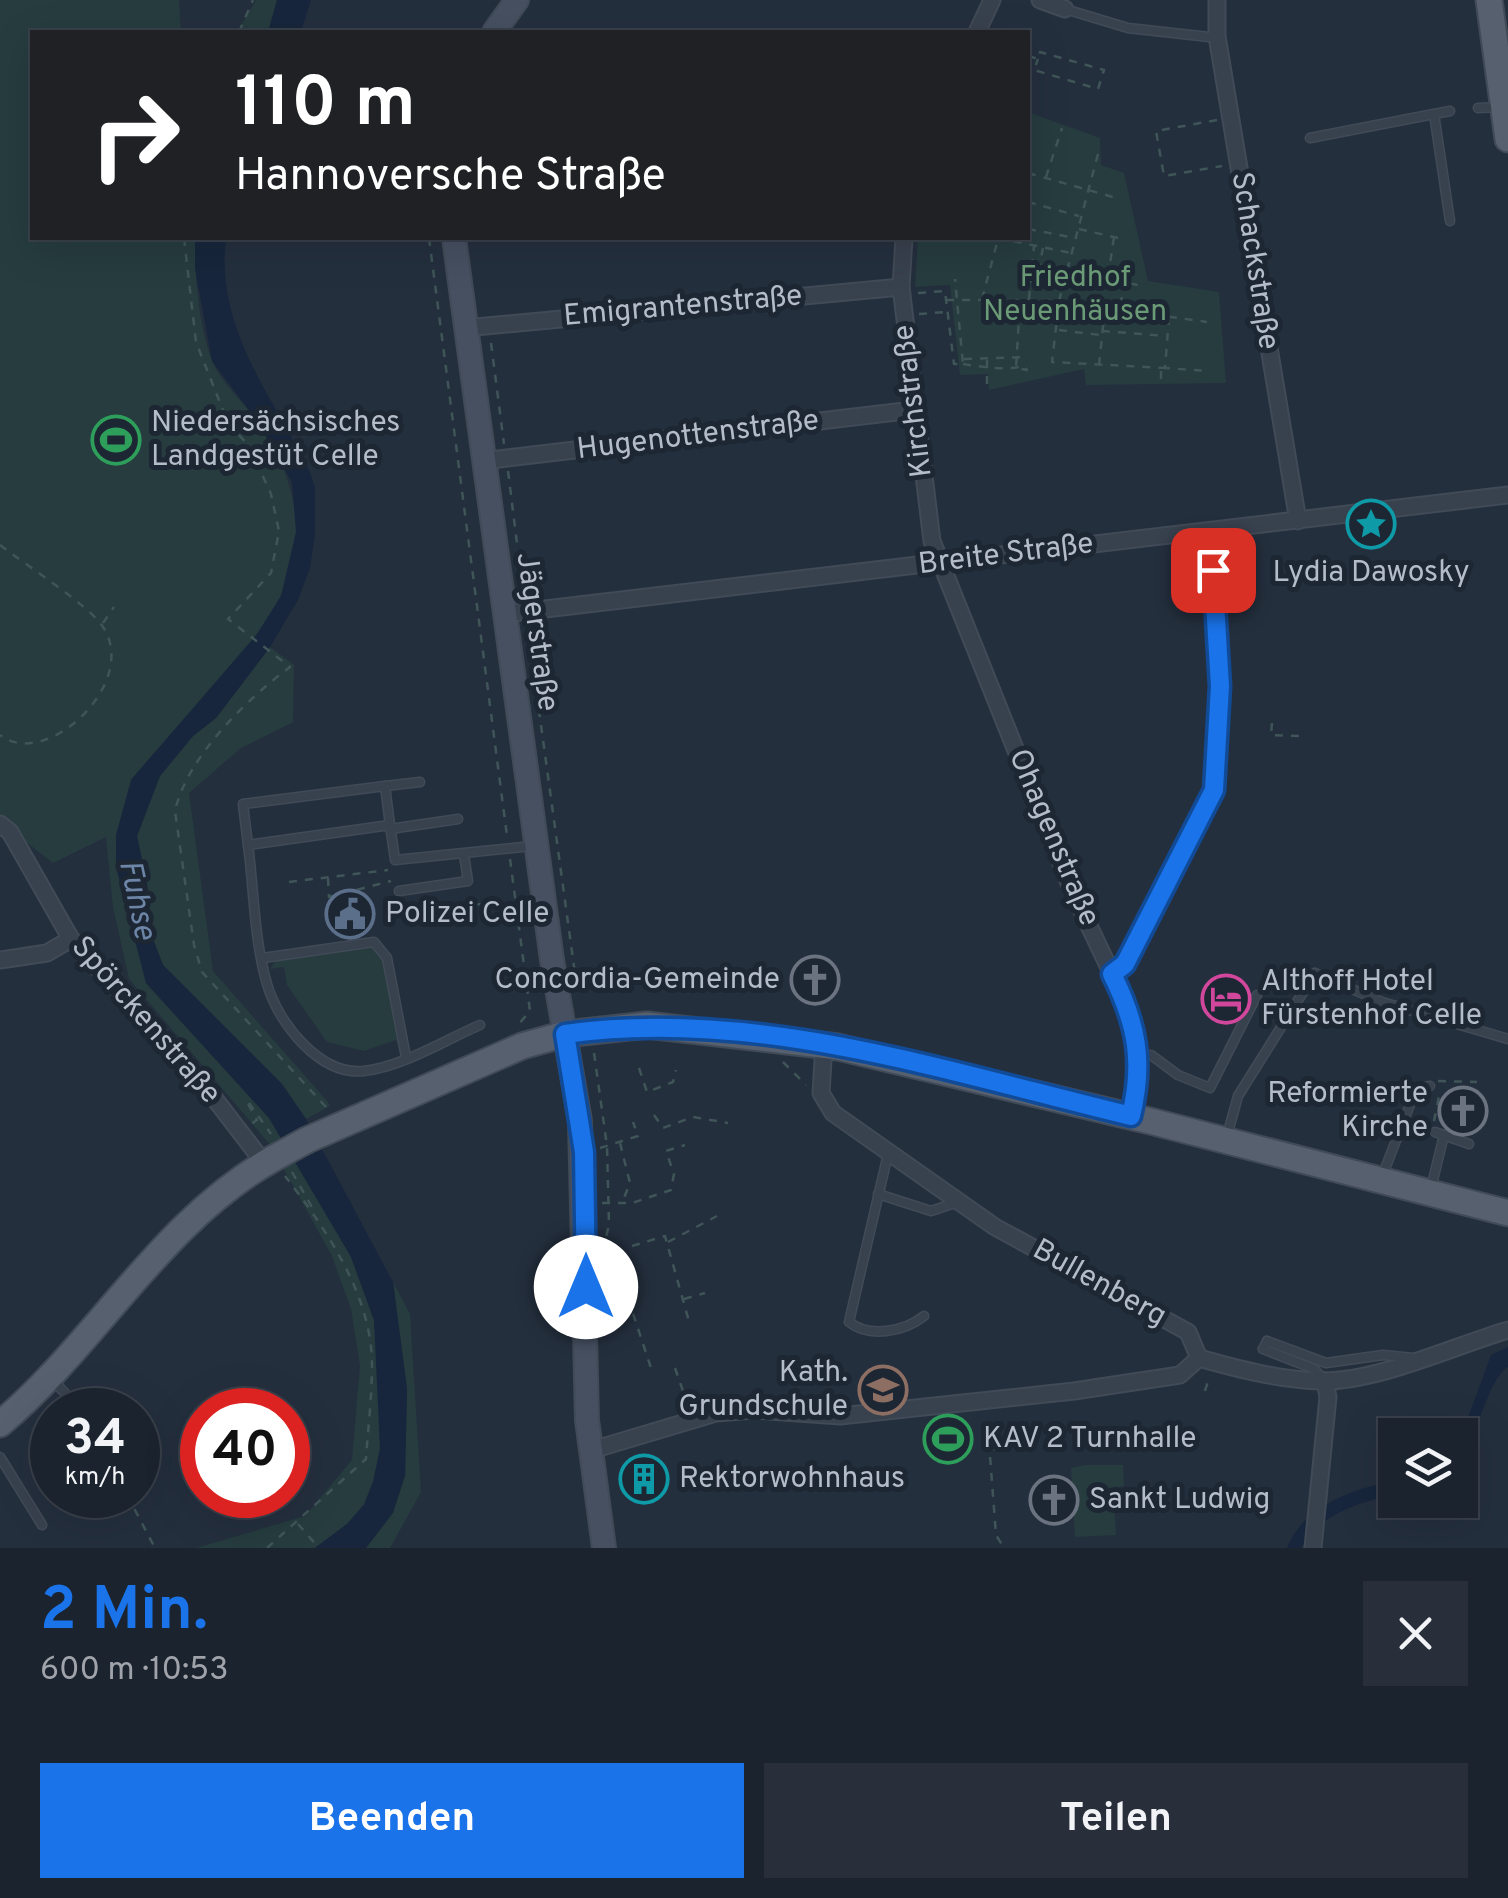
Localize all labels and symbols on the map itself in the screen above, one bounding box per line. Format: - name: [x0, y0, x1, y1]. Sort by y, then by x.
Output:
- street label: Schackstraße: [1222, 169, 1286, 353]
- park label: Friedhof Neuenhäusen: [983, 260, 1167, 331]
- street label: Emigrantenstraße: [562, 278, 804, 336]
- street label: Kirchstraße: [886, 322, 942, 480]
- street label: Hugenottenstraße: [575, 403, 821, 469]
- place label: Niedersächsisches Landgestüt Celle: [151, 405, 400, 476]
- sports icon: Niedersächsisches Landgestüt Celle: [90, 414, 142, 466]
- place icon: Lydia Dawosky: [1345, 498, 1397, 550]
- street label: Breite Straße: [916, 526, 1096, 584]
- pin: [1171, 528, 1256, 613]
- street label: Jägerstraße: [507, 550, 565, 714]
- place label: Lydia Dawosky: [1272, 555, 1470, 592]
- street label: Ohagenstraße: [999, 744, 1107, 932]
- water label: Fuhse: [108, 856, 164, 944]
- public building icon: Polizei Celle: [324, 888, 376, 940]
- place label: Polizei Celle: [385, 896, 549, 933]
- street label: Spörckenstraße: [62, 930, 228, 1112]
- church icon: Concordia-Gemeinde: [789, 954, 841, 1006]
- place label: Concordia-Gemeinde: [494, 962, 780, 999]
- place label: Althoff Hotel Fürstenhof Celle: [1261, 964, 1482, 1035]
- hotel icon: Althoff Hotel Fürstenhof Celle: [1200, 973, 1252, 1025]
- place label: Reformierte Kirche: [1267, 1076, 1428, 1147]
- church icon: Reformierte Kirche: [1437, 1085, 1489, 1137]
- street label: Bullenberg: [1026, 1232, 1172, 1336]
- position arrow: [534, 1235, 638, 1339]
- place label: Kath. Grundschule: [678, 1355, 848, 1426]
- school or university icon: Kath. Grundschule: [857, 1364, 909, 1416]
- speed limit sign: 40: [180, 1388, 310, 1518]
- sports icon: KAV 2 Turnhalle: [922, 1413, 974, 1465]
- place label: KAV 2 Turnhalle: [983, 1421, 1196, 1458]
- building icon: Rektorwohnhaus: [618, 1453, 670, 1505]
- place label: Rektorwohnhaus: [679, 1461, 905, 1498]
- church icon: Sankt Ludwig: [1028, 1474, 1080, 1526]
- place label: Sankt Ludwig: [1089, 1482, 1270, 1519]

